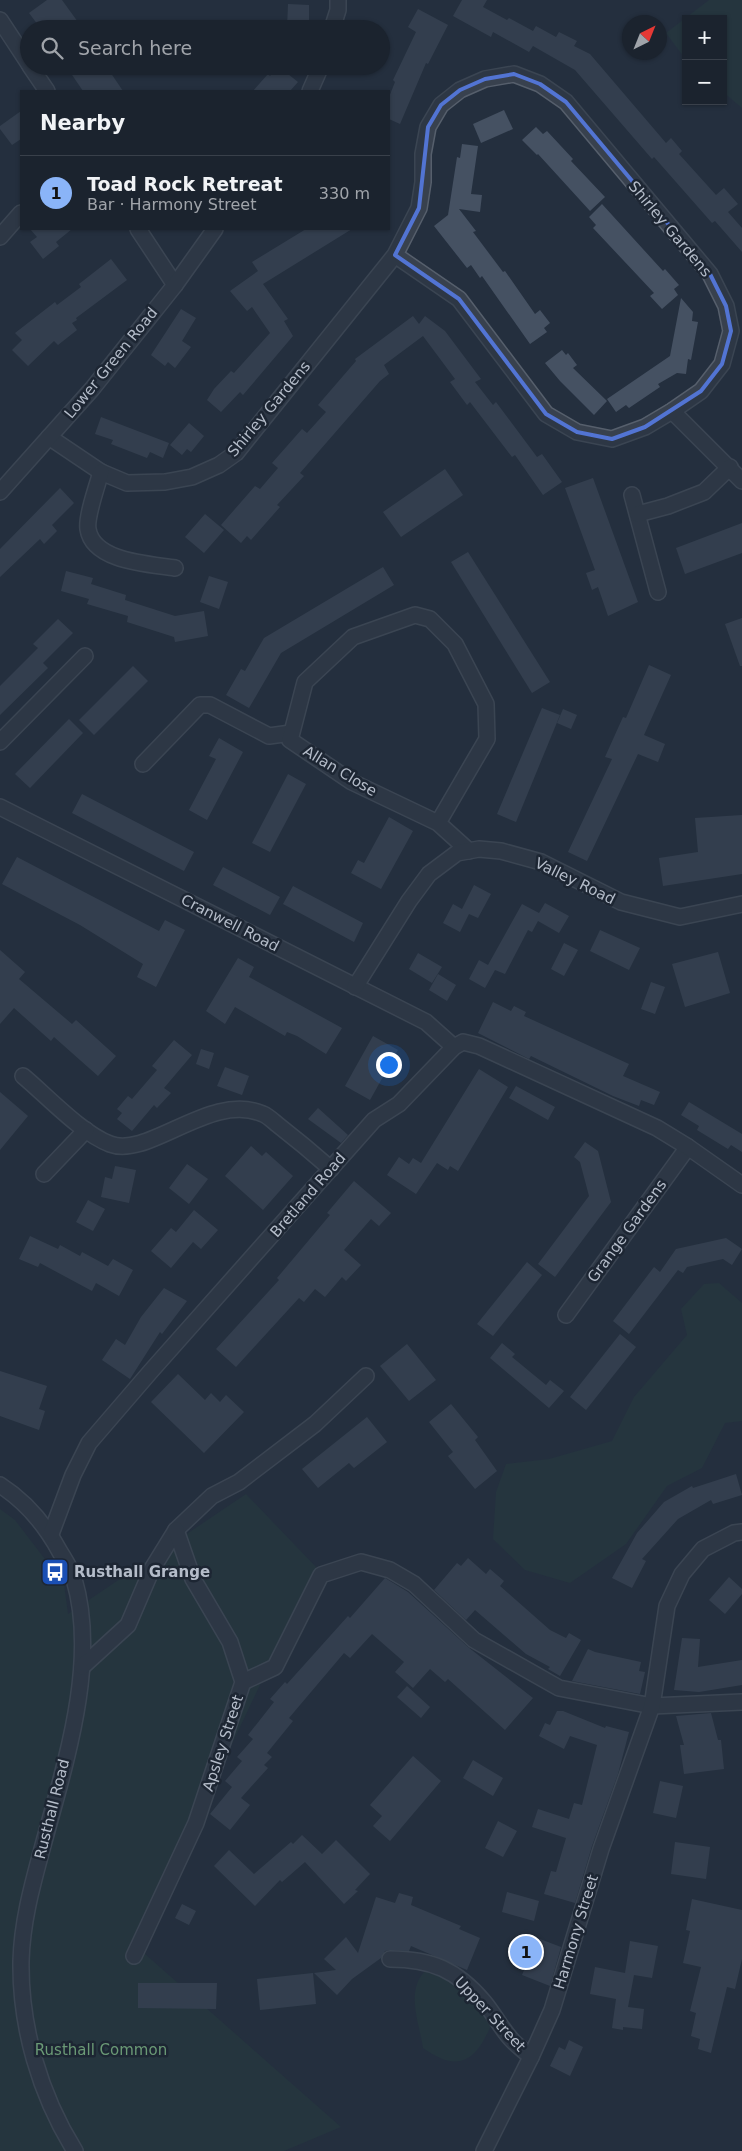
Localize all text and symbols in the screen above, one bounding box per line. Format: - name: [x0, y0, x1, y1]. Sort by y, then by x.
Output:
- north arrow: [622, 15, 667, 60]
- map controls: [682, 15, 727, 105]
- button: +: [682, 15, 727, 60]
- search box: [20, 20, 390, 75]
- icon: search: [38, 34, 66, 62]
- text: Search here: [78, 37, 192, 59]
- button: −: [682, 60, 727, 105]
- text: Nearby: [40, 111, 125, 135]
- text: Toad Rock Retreat: [87, 173, 282, 195]
- street label: Shirley Gardens: [625, 178, 715, 281]
- text: 1: [50, 184, 62, 203]
- text: 330 m: [319, 184, 370, 203]
- text: Bar · Harmony Street: [87, 195, 256, 214]
- street label: Lower Green Road: [61, 304, 161, 422]
- street label: Shirley Gardens: [224, 357, 314, 460]
- street label: Allan Close: [300, 742, 380, 800]
- street label: Valley Road: [532, 854, 618, 908]
- street label: Cranwell Road: [178, 891, 282, 955]
- your location: [376, 1052, 402, 1078]
- street label: Bretland Road: [266, 1149, 350, 1241]
- street label: Grange Gardens: [584, 1176, 670, 1286]
- bus stop icon: Rusthall Grange: [40, 1557, 70, 1587]
- place label: Rusthall Grange: [74, 1563, 210, 1581]
- street label: Apsley Street: [199, 1692, 247, 1793]
- street label: Rusthall Road: [31, 1757, 73, 1861]
- street label: Harmony Street: [550, 1872, 602, 1991]
- pin: 1: [510, 1933, 542, 1971]
- street label: Upper Street: [451, 1973, 529, 2055]
- park label: Rusthall Common: [35, 2041, 167, 2059]

